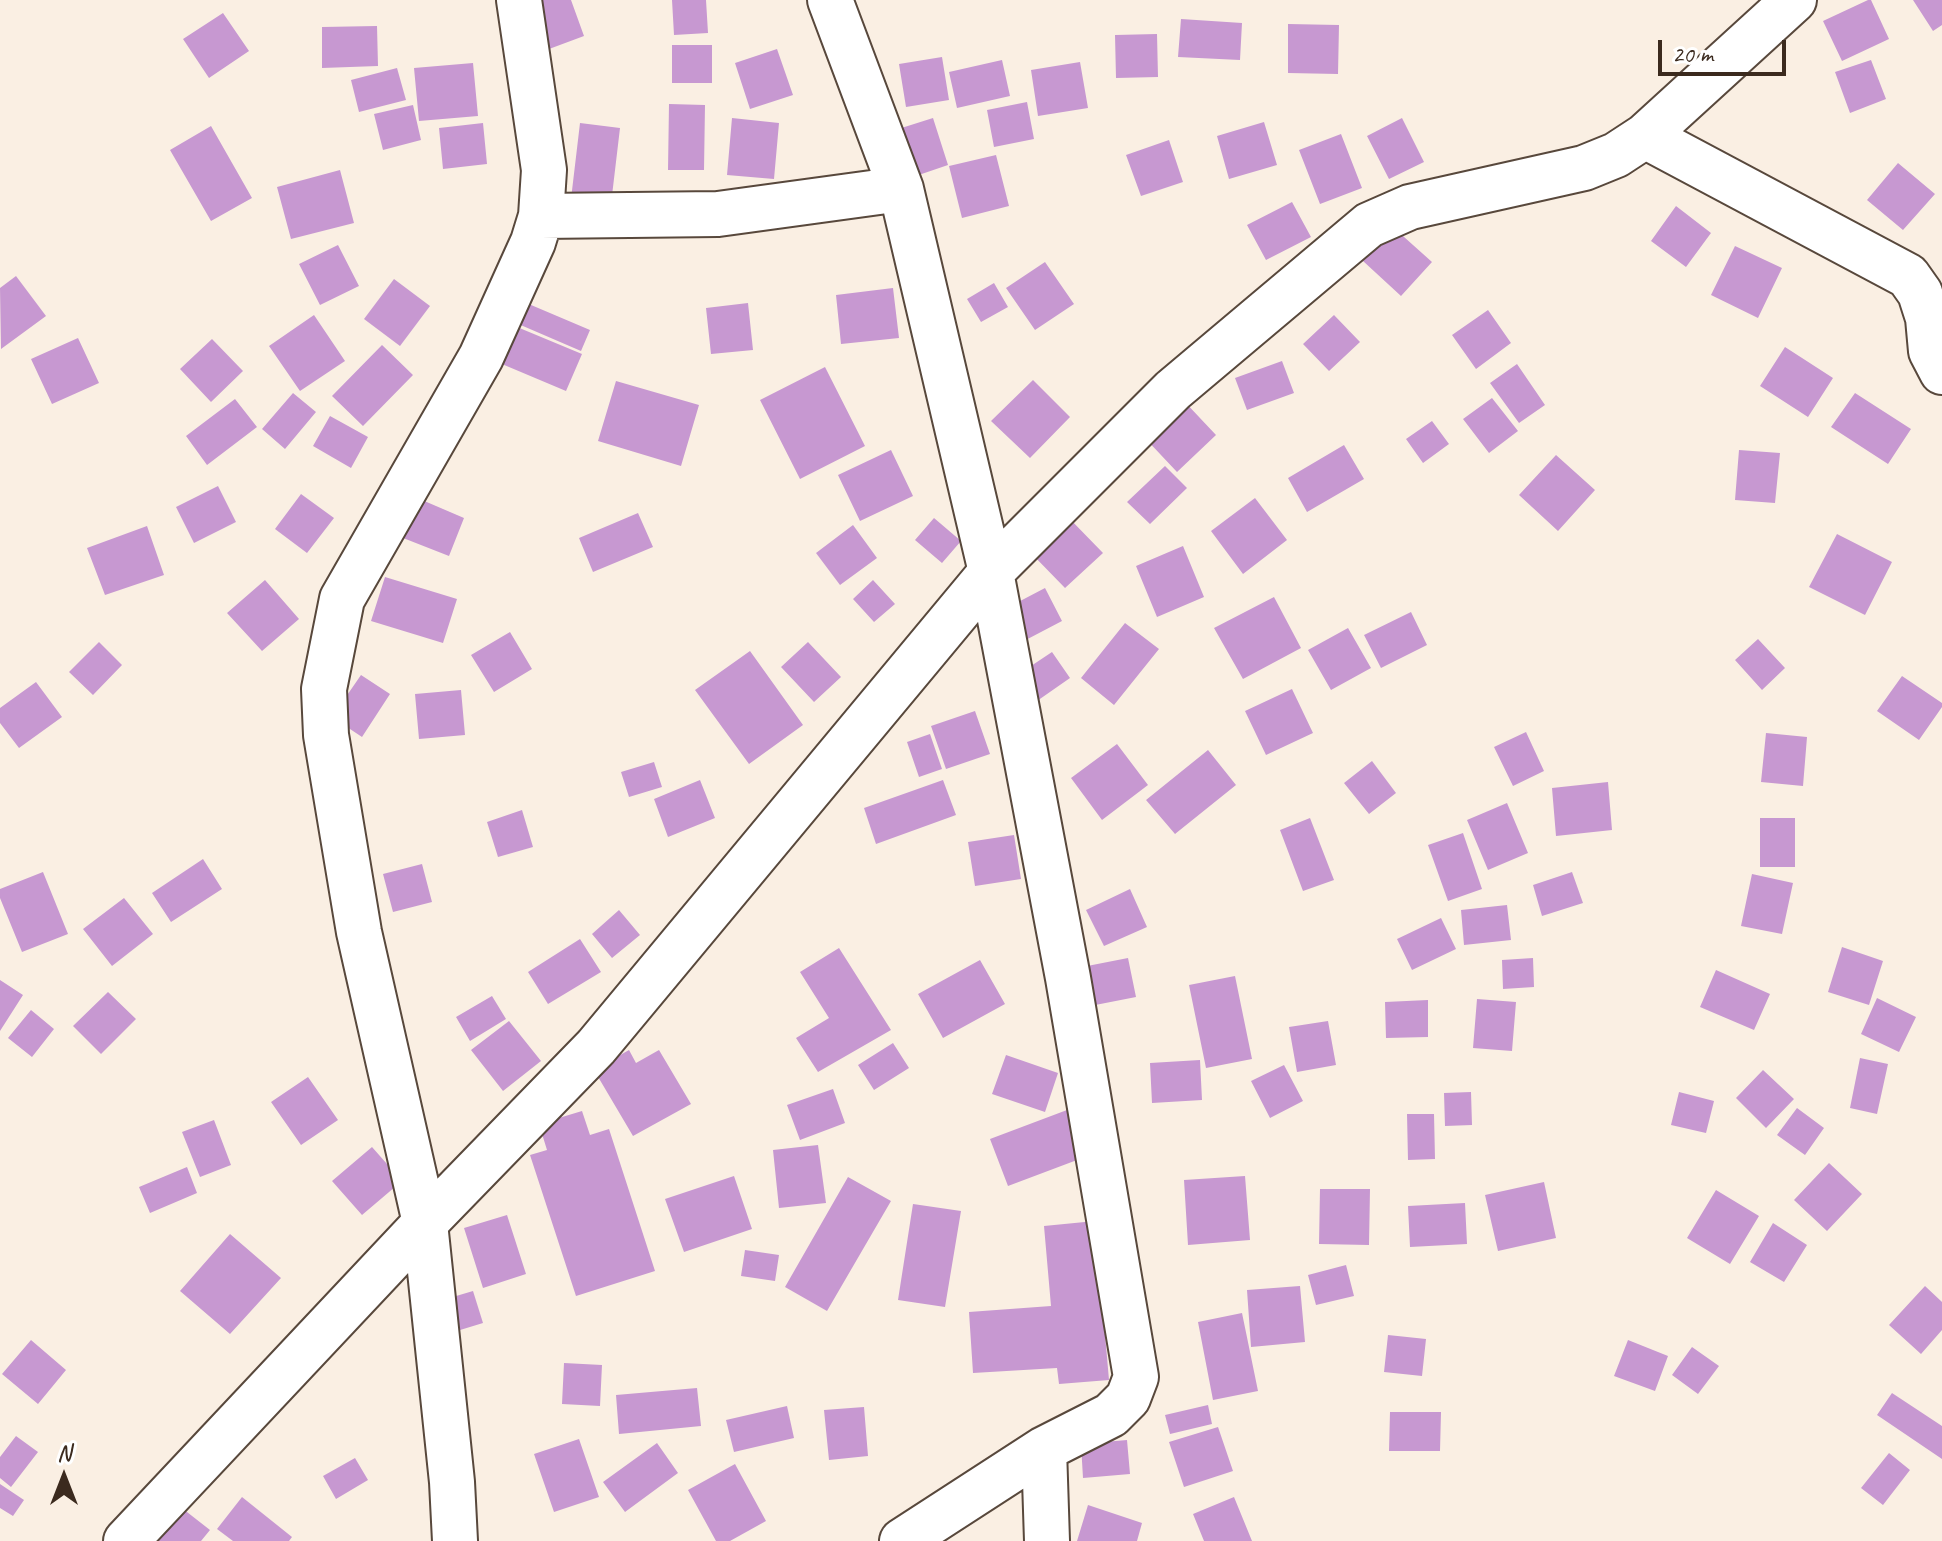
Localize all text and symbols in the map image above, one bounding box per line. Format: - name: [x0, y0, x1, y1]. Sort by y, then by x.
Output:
- scale bar: [1662, 24, 1790, 74]
- text: 20 m: [1672, 39, 1713, 69]
- north arrow: [24, 1437, 104, 1517]
- text: N: [57, 1439, 71, 1467]

